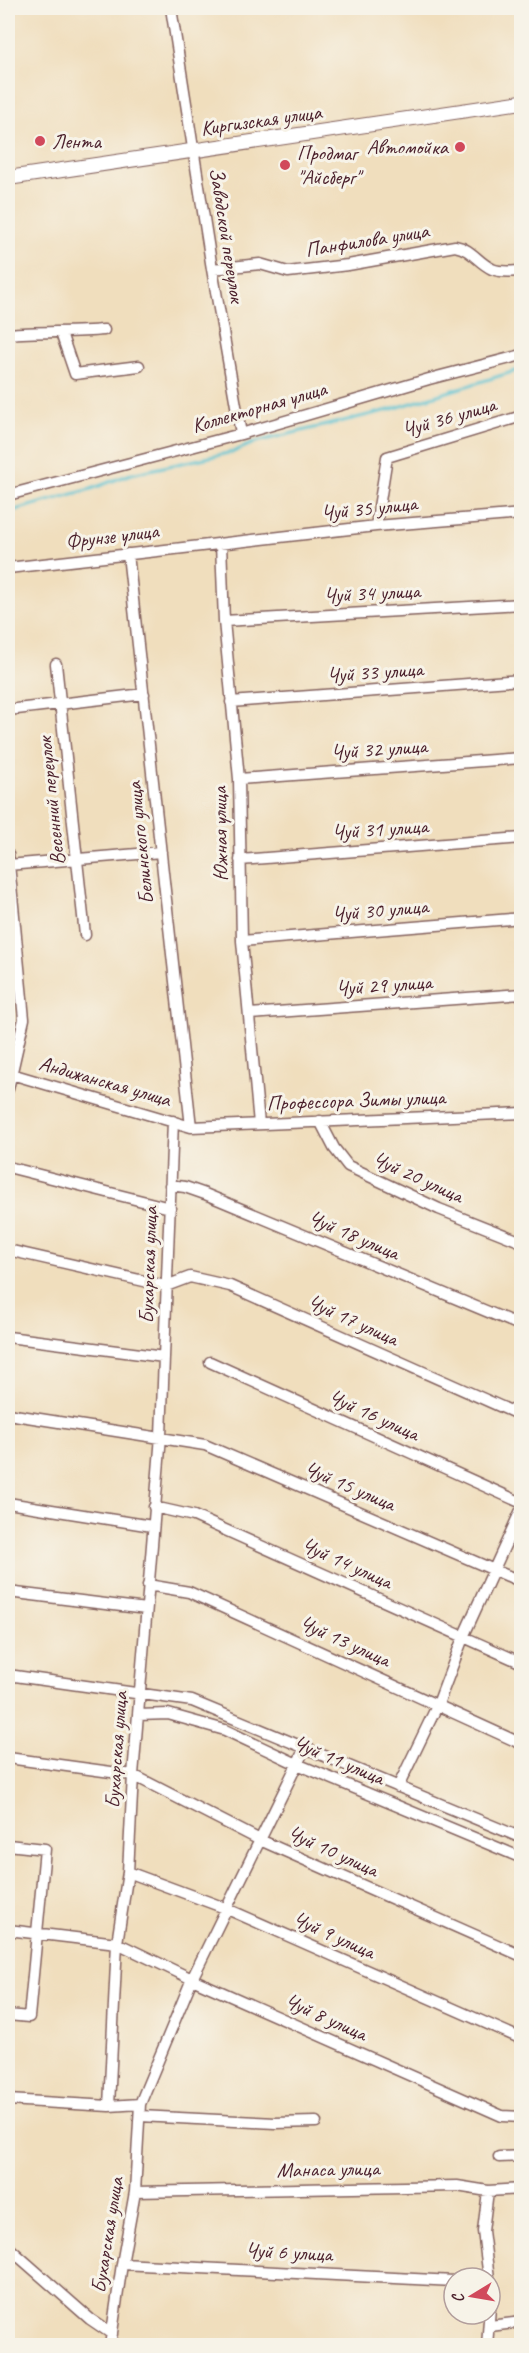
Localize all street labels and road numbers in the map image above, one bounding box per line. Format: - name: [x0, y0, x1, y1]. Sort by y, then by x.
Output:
- street label: Киргизская улица: [199, 98, 325, 141]
- street label: Заводской переулок: [204, 166, 251, 306]
- street label: Панфилова улица: [303, 217, 432, 263]
- street label: Коллекторная улица: [189, 375, 331, 439]
- street label: Чуй 36 улица: [399, 391, 501, 443]
- street label: Чуй 35 улица: [320, 490, 421, 526]
- street label: Фрунзе улица: [64, 517, 161, 555]
- street label: Чуй 34 улица: [323, 577, 423, 608]
- street label: Чуй 33 улица: [326, 656, 426, 688]
- street label: Чуй 32 улица: [330, 733, 430, 765]
- street label: Весенний переулок: [31, 734, 71, 866]
- street label: Белинского улица: [120, 779, 159, 906]
- street label: Южная улица: [206, 785, 234, 881]
- street label: Чуй 31 улица: [331, 813, 431, 845]
- street label: Чуй 30 улица: [331, 893, 431, 927]
- street label: Чуй 29 улица: [335, 969, 435, 1001]
- street label: Андижанская улица: [36, 1050, 176, 1113]
- street label: Профессора Зимы улица: [266, 1084, 448, 1116]
- street label: Чуй 20 улица: [369, 1146, 469, 1209]
- street label: Бухарская улица: [133, 1204, 163, 1324]
- street label: Чуй 18 улица: [305, 1204, 406, 1267]
- street label: Чуй 17 улица: [304, 1289, 404, 1352]
- street label: Чуй 16 улица: [325, 1384, 425, 1447]
- street label: Чуй 15 улица: [301, 1455, 402, 1518]
- street label: Чуй 14 улица: [298, 1532, 398, 1595]
- street label: Чуй 13 улица: [296, 1610, 396, 1673]
- street label: Бухарская улица: [99, 1689, 133, 1809]
- street label: Чуй 11 улица: [290, 1729, 391, 1792]
- street label: Чуй 10 улица: [284, 1820, 384, 1883]
- street label: Чуй 9 улица: [289, 1905, 381, 1965]
- street label: Чуй 8 улица: [281, 1987, 373, 2047]
- street label: Манаса улица: [276, 2155, 382, 2183]
- street label: Бухарская улица: [85, 2173, 129, 2295]
- street label: Чуй 6 улица: [245, 2237, 335, 2267]

